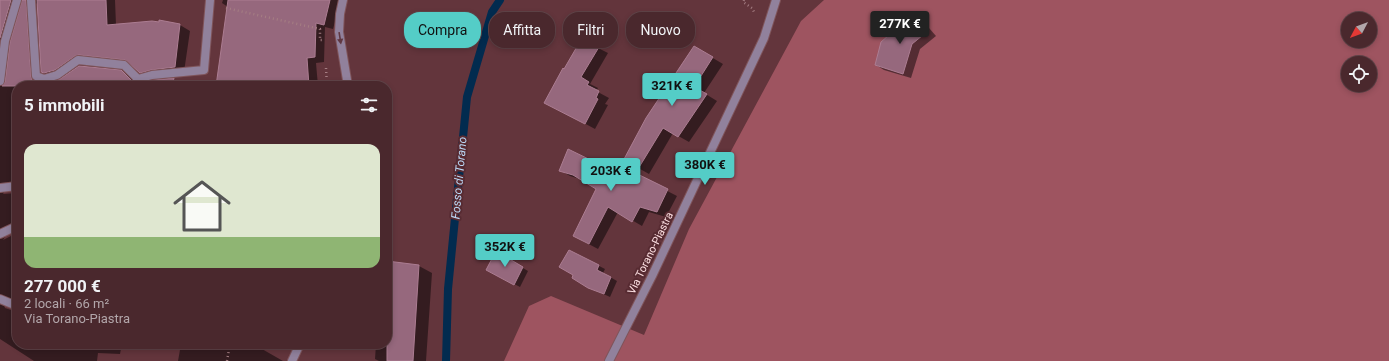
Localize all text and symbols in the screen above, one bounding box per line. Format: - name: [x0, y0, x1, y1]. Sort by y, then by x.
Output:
- pin: 277K €: [867, 11, 933, 45]
- chip: Compra: [404, 12, 481, 48]
- chip: Affitta: [489, 12, 555, 48]
- chip: Filtri: [563, 12, 618, 48]
- chip: Nuovo: [626, 12, 695, 48]
- north arrow: [1341, 12, 1377, 48]
- map controls: [1341, 12, 1377, 92]
- text: 277K €: [879, 16, 921, 31]
- one-way arrow: [337, 32, 343, 45]
- button: locate: [1341, 56, 1377, 92]
- pin: 321K €: [639, 73, 705, 107]
- text: 321K €: [651, 78, 693, 93]
- icon: filters: [358, 94, 380, 116]
- text: 5 immobili: [24, 95, 105, 115]
- water label: Fosso di Torano: [448, 136, 470, 220]
- pin: 380K €: [672, 152, 738, 186]
- text: 380K €: [684, 157, 726, 172]
- pin: 203K €: [578, 158, 644, 192]
- text: 203K €: [590, 163, 632, 178]
- icon: home: [166, 170, 238, 242]
- street label: Via Torano-Piastra: [625, 210, 676, 296]
- pin: 352K €: [472, 234, 538, 268]
- text: 352K €: [484, 239, 526, 254]
- text: 277 000 €: [24, 276, 101, 296]
- text: 2 locali · 66 m²: [24, 296, 109, 311]
- text: Via Torano-Piastra: [24, 311, 130, 326]

